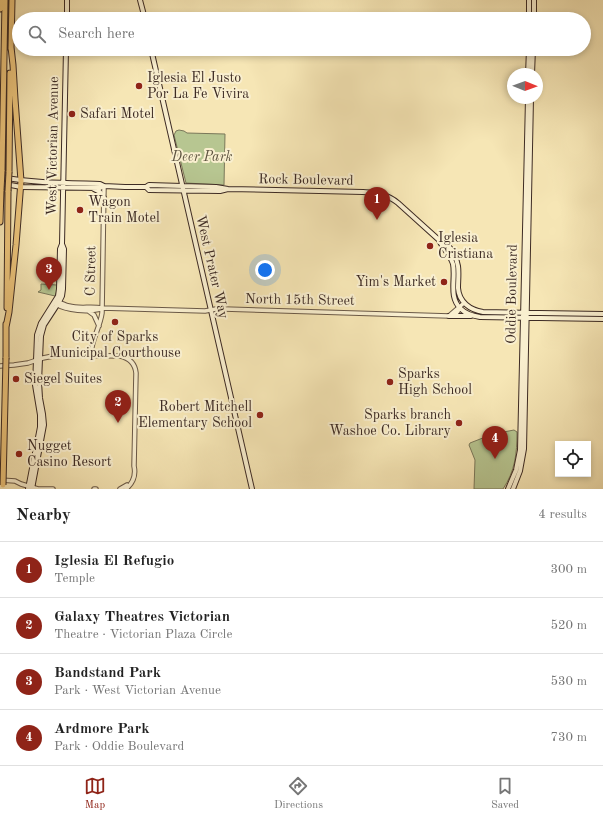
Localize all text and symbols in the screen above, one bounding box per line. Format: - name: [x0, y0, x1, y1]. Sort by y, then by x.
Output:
- search box: [12, 12, 591, 56]
- icon: search: [26, 23, 48, 45]
- text: Search here: [58, 27, 135, 42]
- north arrow: [507, 68, 543, 104]
- place label: Iglesia El Justo Por La Fe Vivira: [147, 71, 249, 101]
- street label: West Victorian Avenue: [45, 76, 61, 216]
- marker: Iglesia El Justo Por La Fe Vivira: [134, 81, 144, 91]
- place label: Safari Motel: [80, 107, 155, 121]
- marker: Safari Motel: [67, 109, 77, 119]
- park label: Deer Park: [171, 150, 233, 164]
- street label: Rock Boulevard: [258, 172, 354, 188]
- pin: 1: [364, 187, 390, 220]
- place label: Wagon Train Motel: [88, 195, 160, 225]
- marker: Wagon Train Motel: [75, 205, 85, 215]
- street label: West Prater Way: [193, 214, 231, 321]
- place label: Iglesia Cristiana: [438, 231, 493, 261]
- marker: Iglesia Cristiana: [425, 241, 435, 251]
- street label: Oddie Boulevard: [504, 244, 520, 344]
- street label: C Street: [84, 246, 98, 296]
- pin: 3: [36, 257, 62, 290]
- your location: [255, 260, 275, 280]
- place label: Yim's Market: [355, 275, 436, 289]
- marker: Yim's Market: [439, 277, 449, 287]
- street label: North 15th Street: [245, 292, 355, 308]
- marker: City of Sparks Municipal Courthouse: [110, 317, 120, 327]
- place label: City of Sparks Municipal Courthouse: [49, 330, 181, 360]
- place label: Sparks High School: [398, 367, 472, 397]
- place label: Siegel Suites: [24, 372, 102, 386]
- marker: Siegel Suites: [11, 374, 21, 384]
- marker: Sparks High School: [385, 377, 395, 387]
- pin: 2: [105, 390, 131, 423]
- place label: Robert Mitchell Elementary School: [138, 400, 252, 430]
- place label: Sparks branch Washoe Co. Library: [329, 408, 452, 438]
- marker: Robert Mitchell Elementary School: [255, 410, 265, 420]
- marker: Sparks branch Washoe Co. Library: [454, 418, 464, 428]
- pin: 4: [482, 426, 508, 459]
- place label: Nugget Casino Resort: [27, 439, 112, 469]
- map controls: [555, 441, 591, 477]
- button: locate: [555, 441, 591, 477]
- marker: Nugget Casino Resort: [14, 449, 24, 459]
- text: Nearby: [16, 507, 71, 524]
- text: 4 results: [538, 508, 587, 521]
- text: Iglesia El Refugio: [54, 554, 174, 569]
- text: 1: [25, 563, 33, 576]
- text: 300 m: [550, 563, 587, 576]
- text: Temple: [54, 572, 95, 585]
- text: Galaxy Theatres Victorian: [54, 610, 230, 625]
- text: 2: [25, 619, 33, 632]
- text: 520 m: [550, 619, 587, 632]
- text: Theatre · Victorian Plaza Circle: [54, 628, 232, 641]
- text: Bandstand Park: [54, 666, 161, 681]
- text: 3: [25, 675, 33, 688]
- text: 530 m: [550, 675, 587, 688]
- text: Park · West Victorian Avenue: [54, 684, 221, 697]
- text: Ardmore Park: [54, 722, 150, 737]
- text: 4: [25, 731, 33, 744]
- text: 730 m: [550, 731, 587, 744]
- text: Park · Oddie Boulevard: [54, 740, 184, 753]
- tab: Map: [84, 775, 106, 813]
- tab: Directions: [274, 775, 323, 813]
- tab: Saved: [491, 775, 519, 813]

